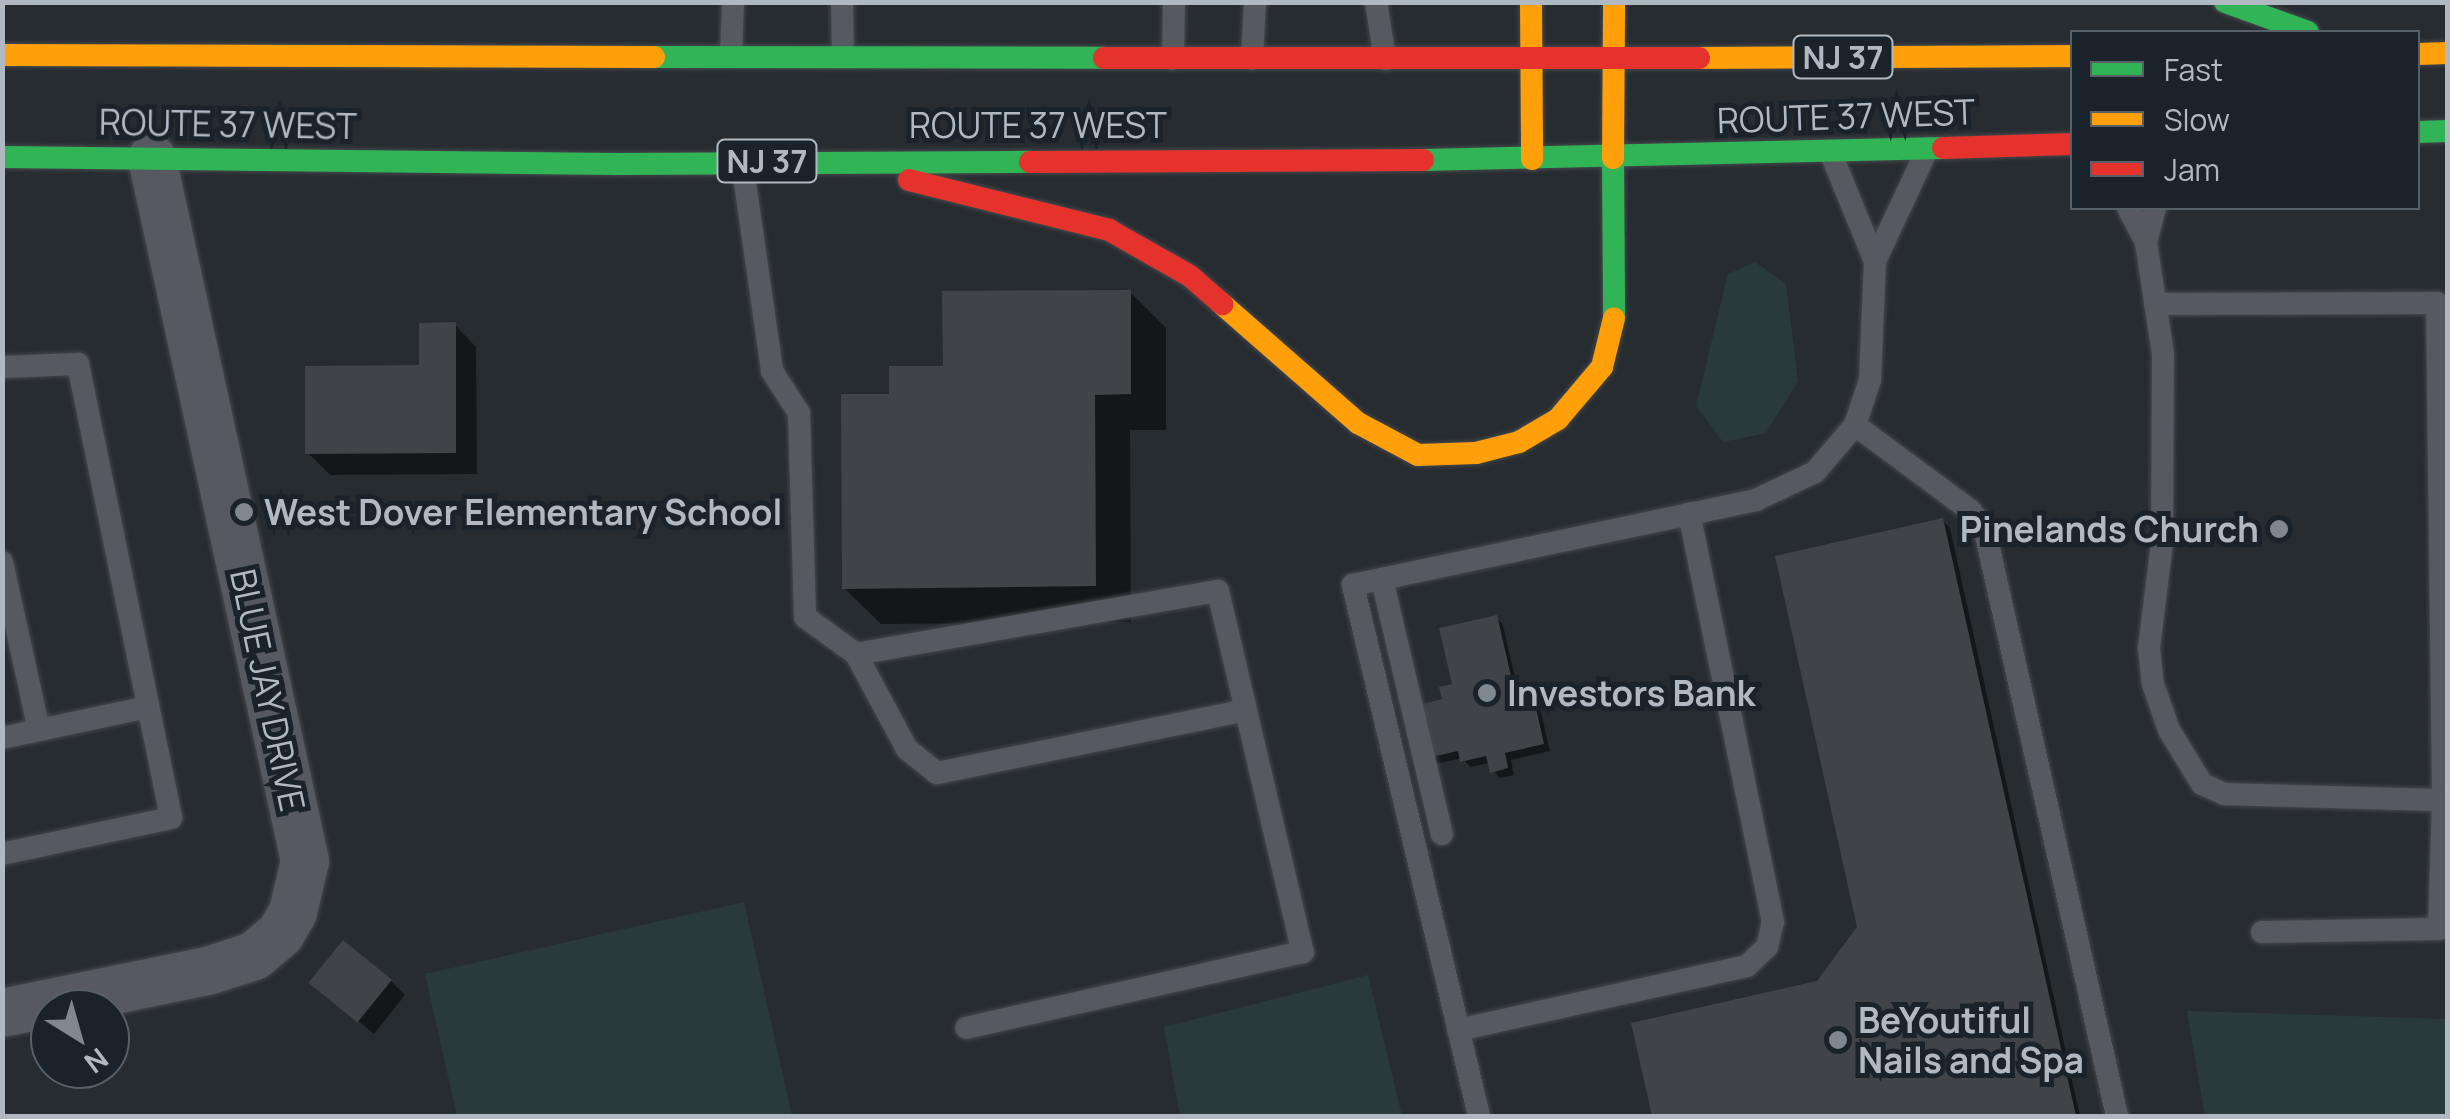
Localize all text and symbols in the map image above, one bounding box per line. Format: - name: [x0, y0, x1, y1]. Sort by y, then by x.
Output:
- road number: NJ 37: [1790, 30, 1896, 84]
- legend: [2070, 30, 2420, 210]
- text: Fast: [2164, 49, 2223, 90]
- street label: ROUTE 37 WEST: [1716, 91, 1976, 141]
- text: Slow: [2164, 99, 2230, 140]
- street label: ROUTE 37 WEST: [99, 101, 357, 147]
- street label: ROUTE 37 WEST: [909, 104, 1167, 146]
- road number: NJ 37: [714, 134, 820, 188]
- text: Jam: [2164, 149, 2220, 190]
- place label: West Dover Elementary School: [264, 491, 782, 533]
- marker: West Dover Elementary School: [233, 501, 255, 523]
- place label: Pinelands Church: [1960, 508, 2259, 550]
- marker: Pinelands Church: [2268, 518, 2290, 540]
- street label: BLUE JAY DRIVE: [222, 564, 314, 816]
- place label: Investors Bank: [1507, 672, 1755, 714]
- marker: Investors Bank: [1476, 682, 1498, 704]
- north arrow: [30, 989, 130, 1089]
- place label: BeYoutiful Nails and Spa: [1858, 999, 2084, 1081]
- marker: BeYoutiful Nails and Spa: [1827, 1029, 1849, 1051]
- text: N: [77, 1040, 116, 1083]

